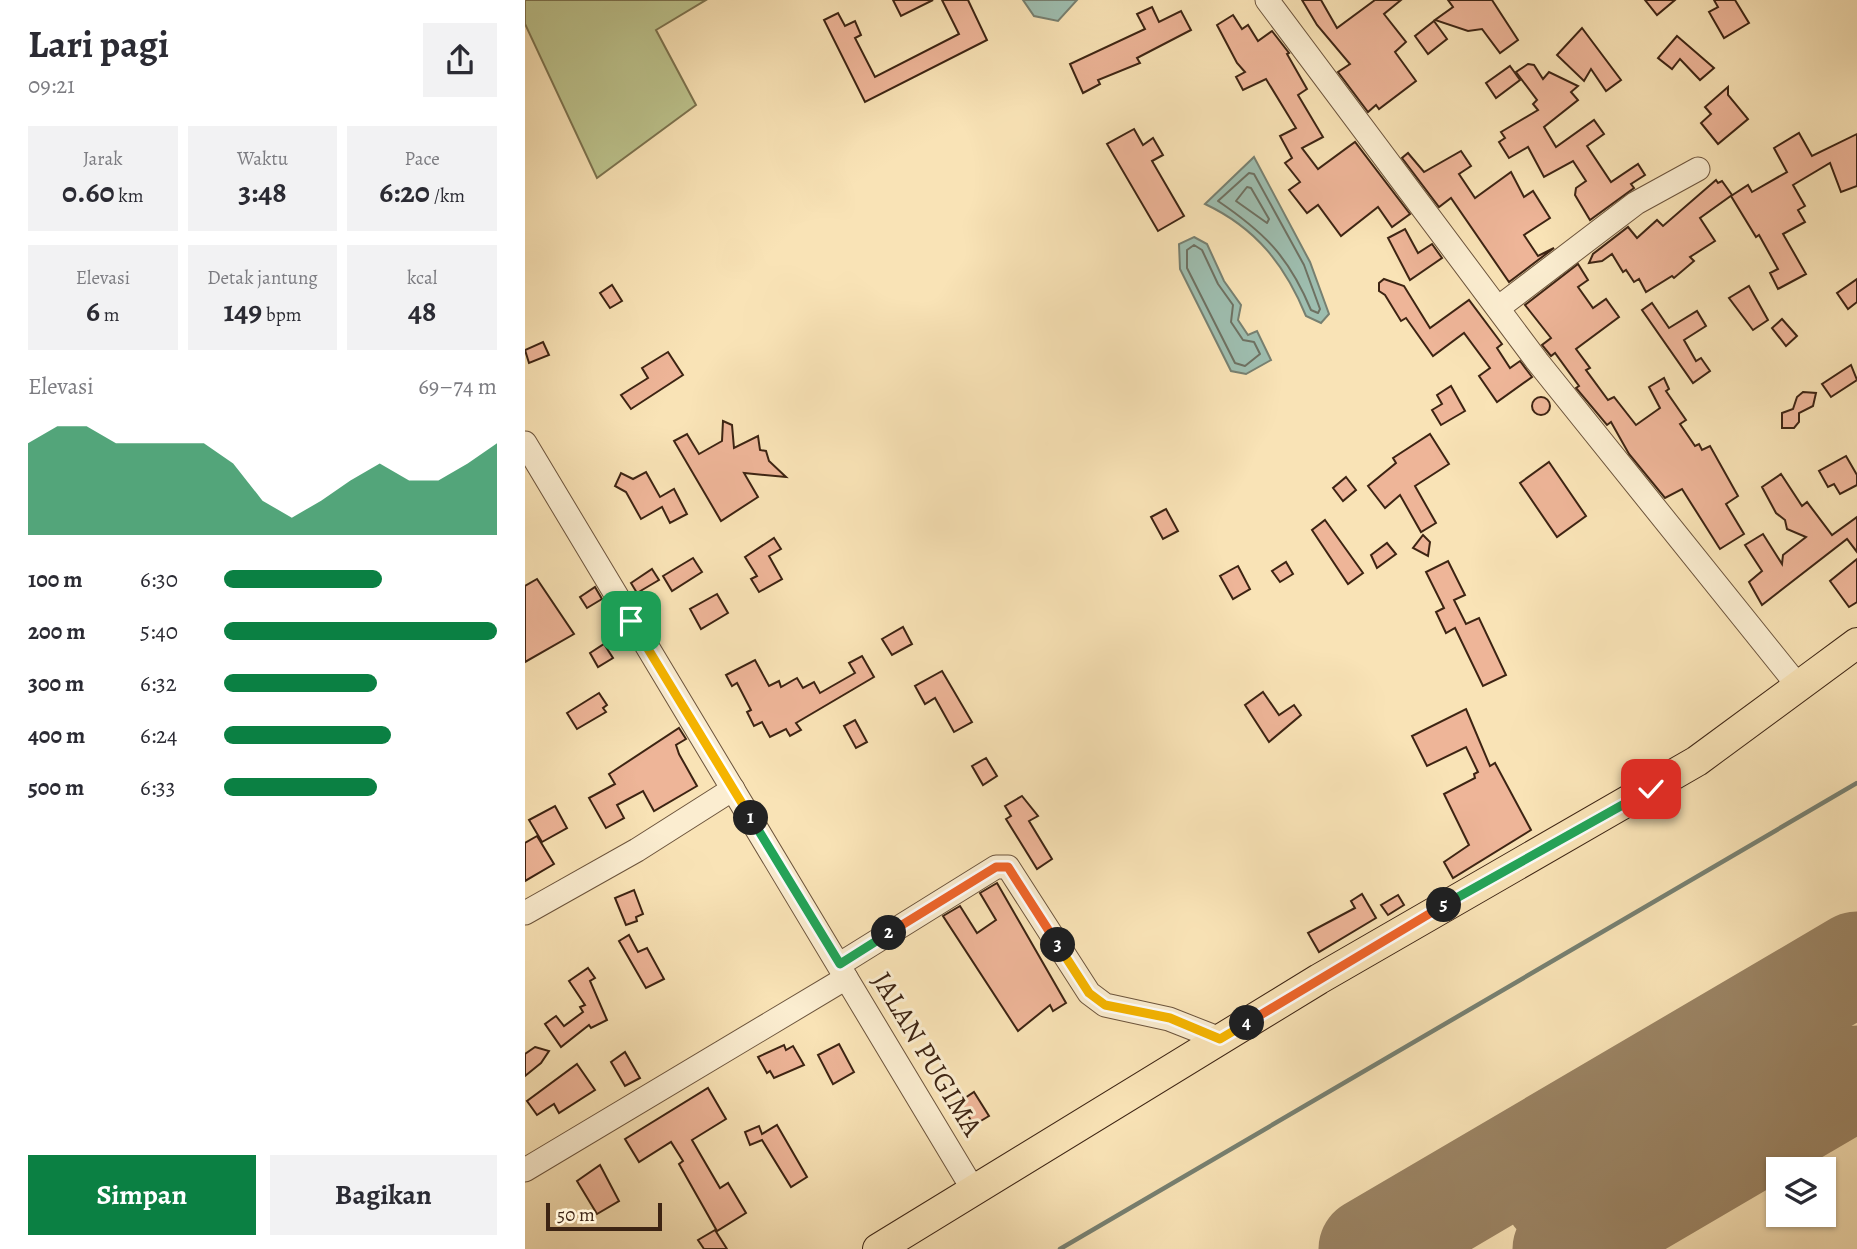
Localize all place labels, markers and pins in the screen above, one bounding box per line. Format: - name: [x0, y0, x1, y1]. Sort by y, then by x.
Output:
- pin: [601, 591, 661, 651]
- pin: [1621, 759, 1681, 819]
- pin: 1: [733, 800, 769, 836]
- pin: 5: [1427, 888, 1461, 922]
- pin: 2: [871, 916, 907, 950]
- pin: 3: [1041, 928, 1075, 962]
- pin: 4: [1229, 1006, 1265, 1040]

